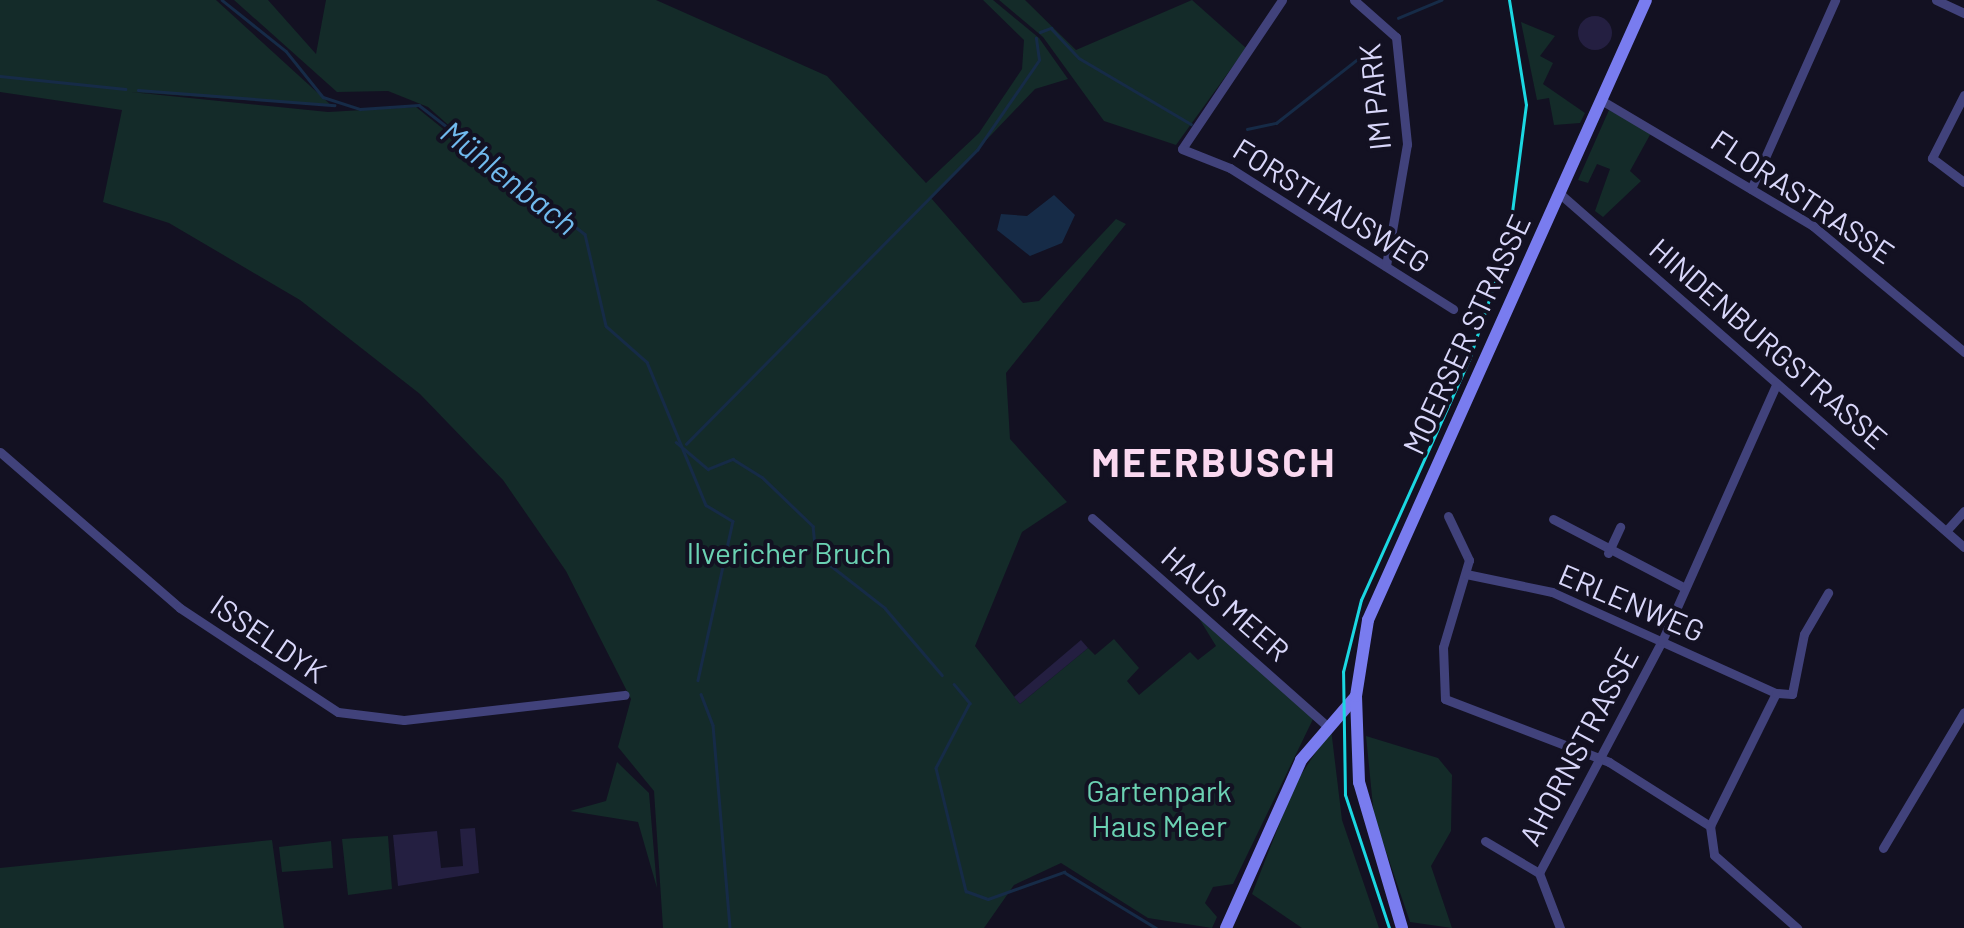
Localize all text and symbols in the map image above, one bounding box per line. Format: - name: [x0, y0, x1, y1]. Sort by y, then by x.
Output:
- street label: IM PARK: [1350, 42, 1398, 152]
- water label: Mühlenbach: [434, 112, 586, 242]
- street label: FLORASTRASSE: [1705, 122, 1901, 270]
- street label: FORSTHAUSWEG: [1227, 130, 1437, 280]
- street label: MOERSER STRASSE: [1395, 208, 1537, 460]
- street label: HINDENBURGSTRASSE: [1643, 230, 1895, 456]
- district label: MEERBUSCH: [1091, 437, 1337, 485]
- park label: Ilvericher Bruch: [686, 534, 892, 570]
- street label: HAUS MEER: [1155, 538, 1297, 668]
- street label: ERLENWEG: [1554, 555, 1710, 649]
- street label: ISSELDYK: [204, 586, 334, 690]
- street label: AHORNSTRASSE: [1511, 641, 1645, 851]
- park label: Gartenpark Haus Meer: [1086, 772, 1232, 842]

